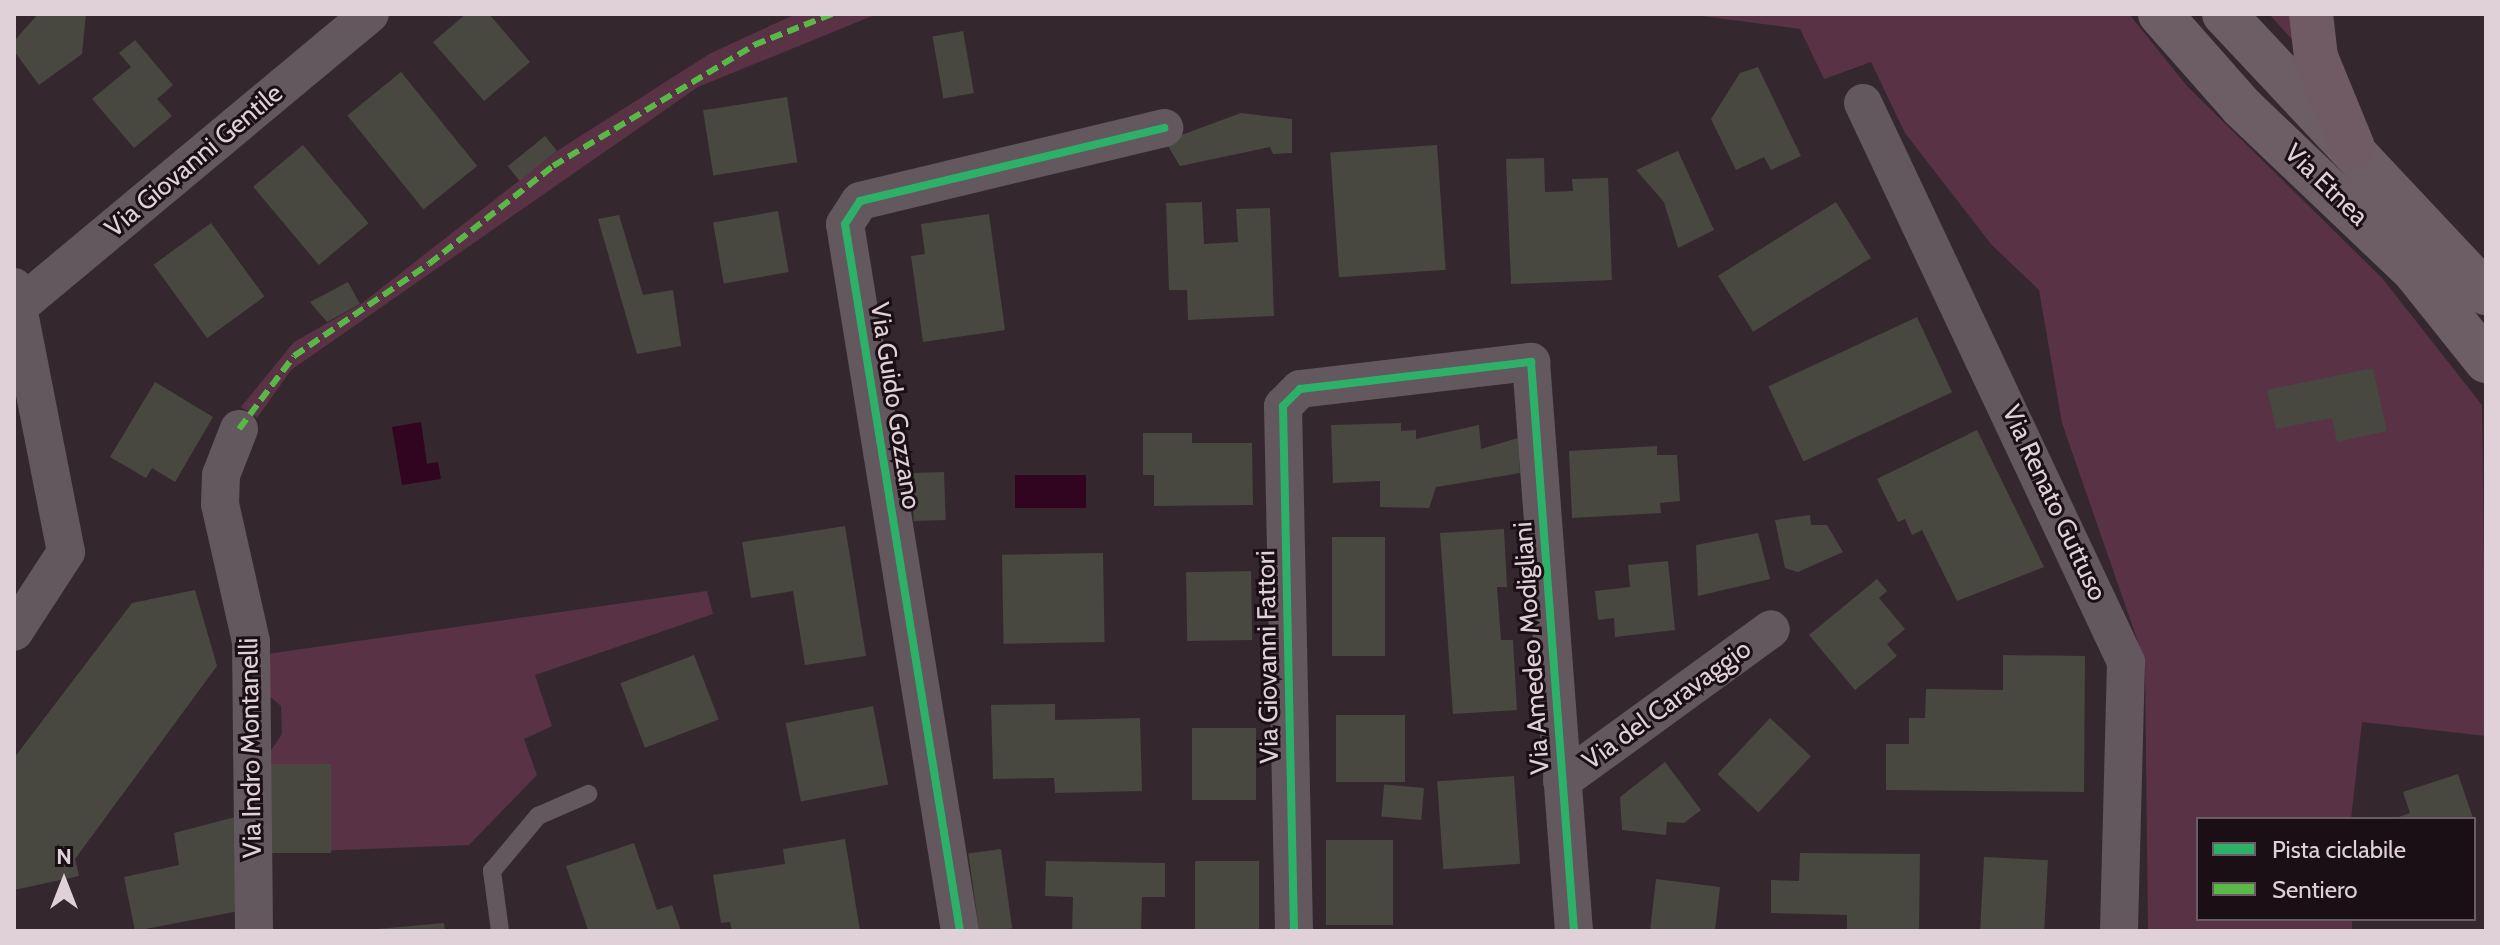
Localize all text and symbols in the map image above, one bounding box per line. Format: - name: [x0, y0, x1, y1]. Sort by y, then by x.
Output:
- street label: Via Giovanni Gentile: [99, 78, 289, 244]
- street label: Via Etnea: [2278, 138, 2374, 232]
- street label: Via Guido Gozzano: [863, 300, 927, 512]
- street label: Via Renato Guttuso: [1995, 400, 2113, 606]
- street label: Via Amedeo Modigliani: [1508, 521, 1556, 775]
- street label: Via Giovanni Fattori: [1251, 550, 1285, 764]
- street label: Via del Caravaggio: [1577, 633, 1757, 777]
- street label: Via Indro Montanelli: [233, 637, 269, 859]
- legend: [2196, 817, 2476, 921]
- text: Pista ciclabile: [2272, 835, 2406, 864]
- north arrow: [24, 841, 104, 921]
- text: N: [56, 843, 72, 870]
- text: Sentiero: [2272, 875, 2357, 904]

